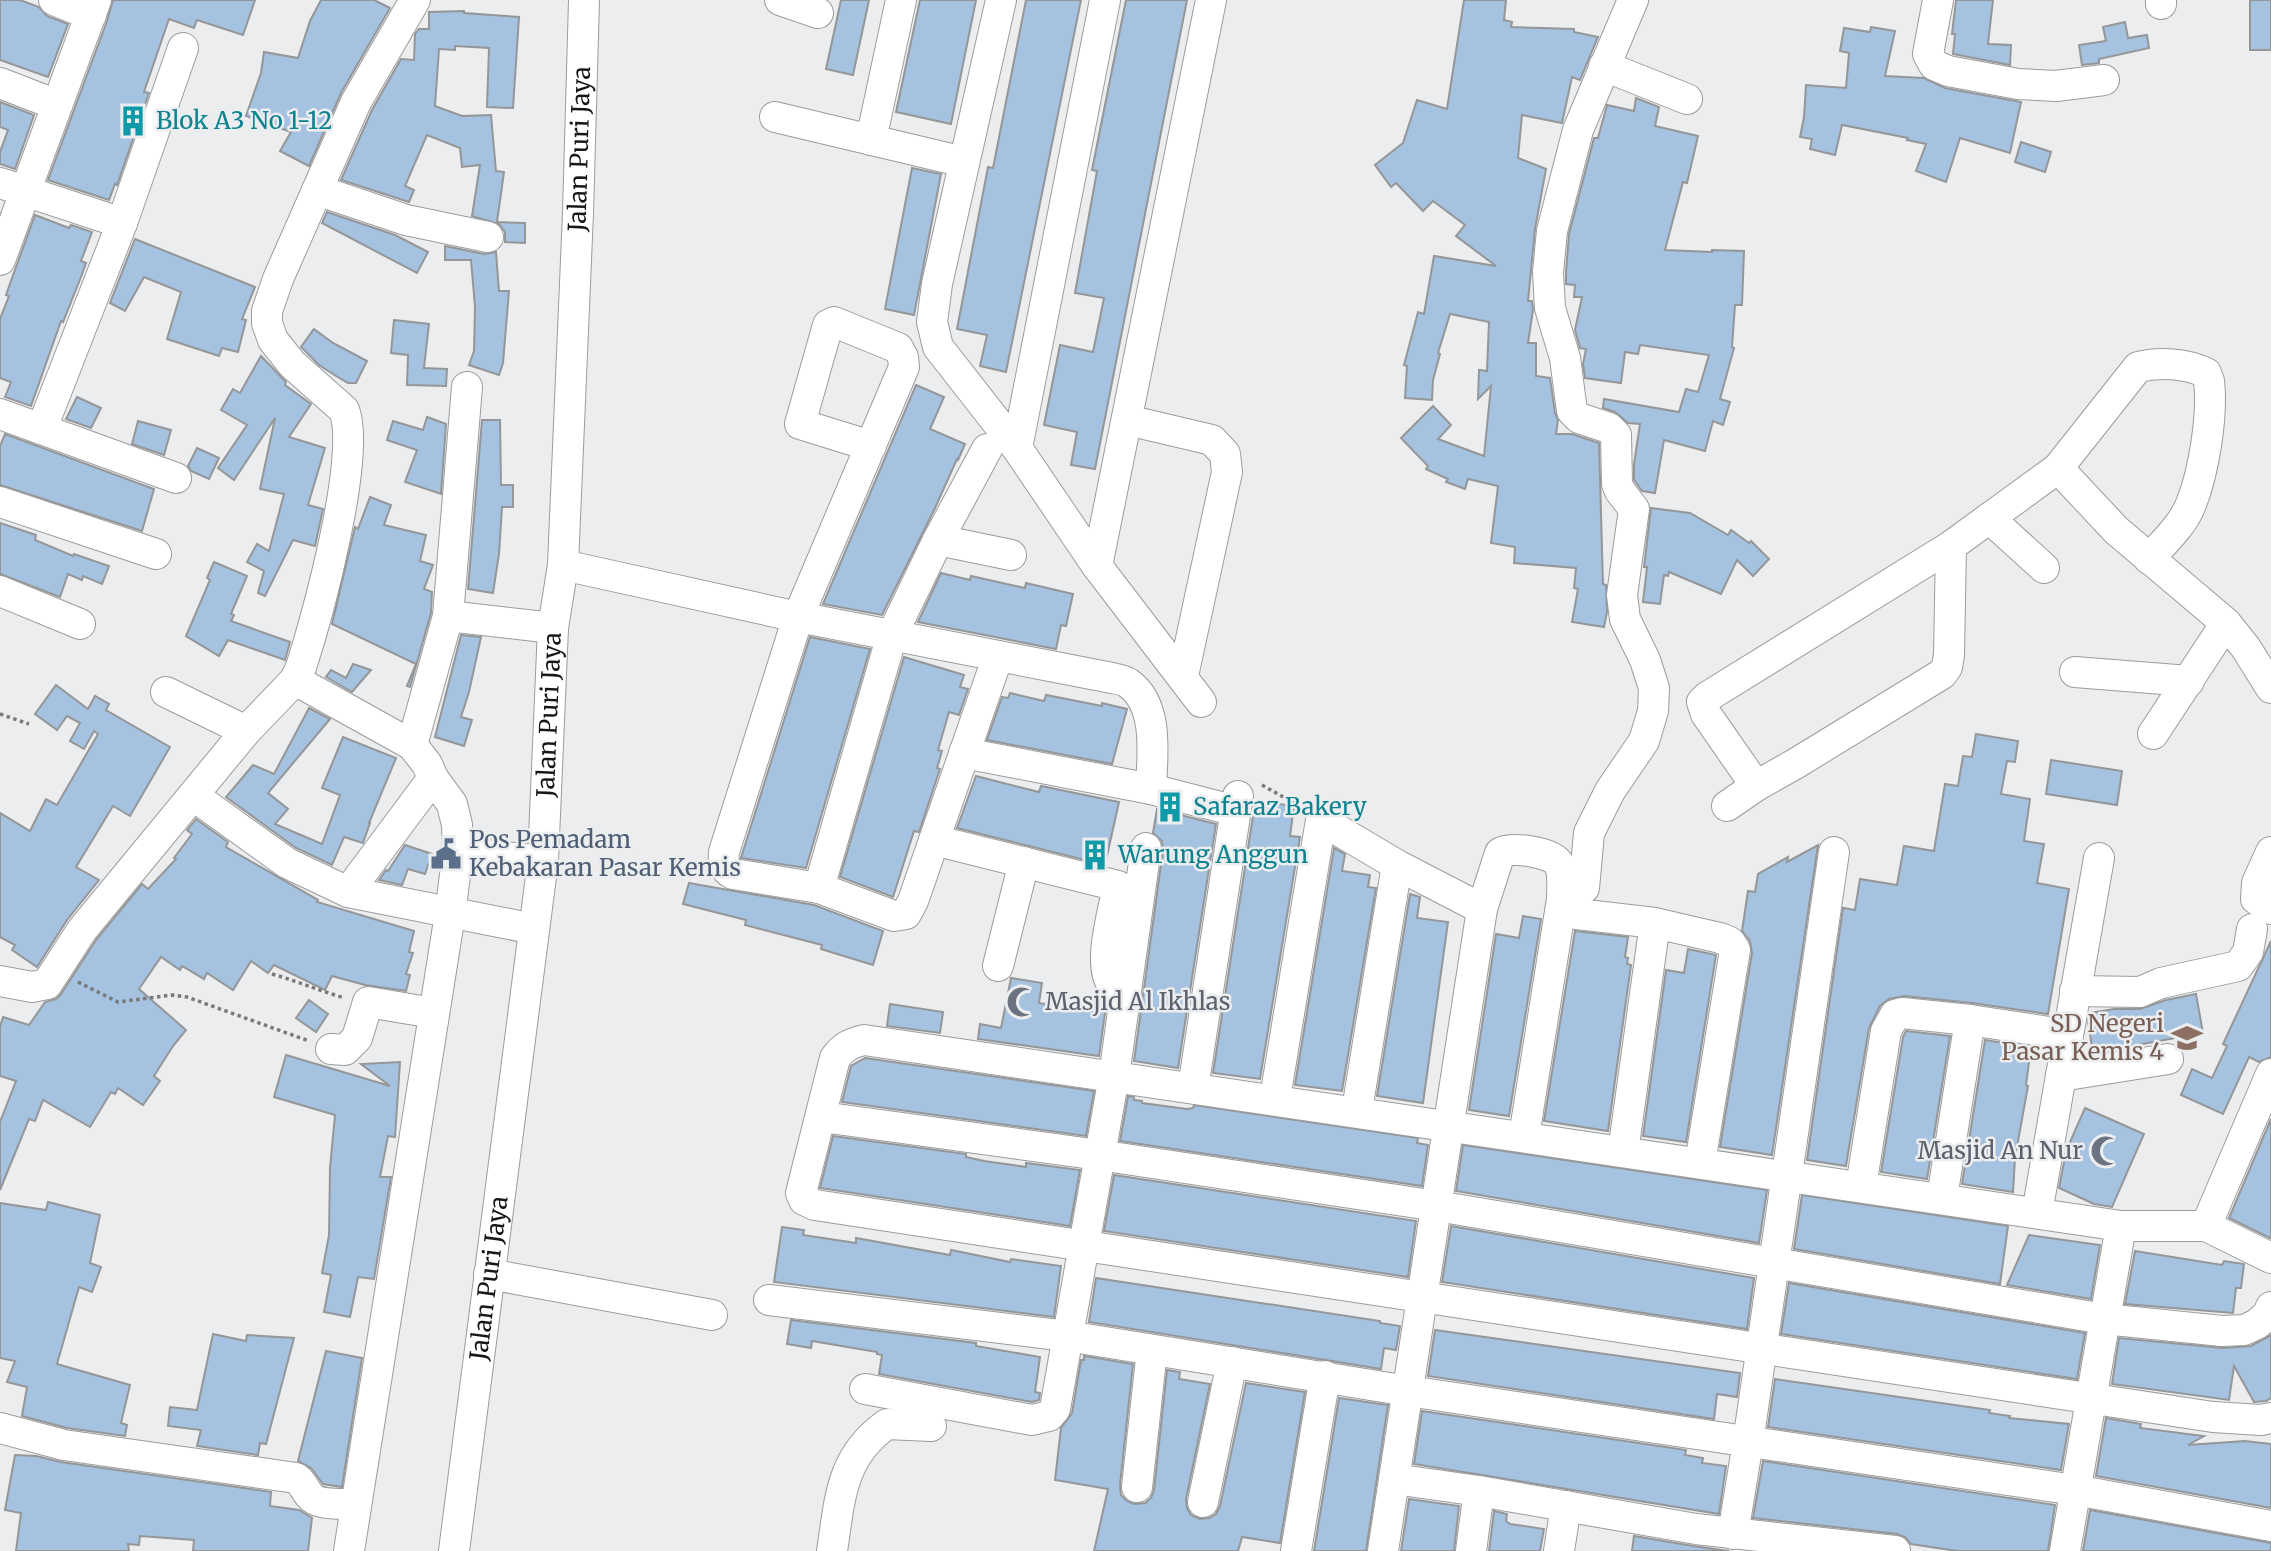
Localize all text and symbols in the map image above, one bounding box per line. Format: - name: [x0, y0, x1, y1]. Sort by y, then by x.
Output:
- street label: Jalan Puri Jaya: [561, 66, 597, 233]
- building icon: Blok A3 No 1-12: [116, 104, 150, 138]
- place label: Blok A3 No 1-12: [156, 105, 332, 136]
- street label: Jalan Puri Jaya: [530, 631, 568, 799]
- building icon: Safaraz Bakery: [1153, 790, 1187, 824]
- place label: Safaraz Bakery: [1193, 791, 1367, 822]
- place label: Pos Pemadam Kebakaran Pasar Kemis: [469, 824, 741, 883]
- public building icon: Pos Pemadam Kebakaran Pasar Kemis: [429, 837, 463, 871]
- building icon: Warung Anggun: [1078, 838, 1112, 872]
- place label: Warung Anggun: [1117, 839, 1308, 870]
- mosque icon: Masjid Al Ikhlas: [1005, 985, 1039, 1019]
- place label: Masjid Al Ikhlas: [1045, 986, 1231, 1017]
- place label: SD Negeri Pasar Kemis 4: [2001, 1008, 2164, 1067]
- school or university icon: SD Negeri Pasar Kemis 4: [2170, 1021, 2204, 1055]
- mosque icon: Masjid An Nur: [2089, 1134, 2123, 1168]
- place label: Masjid An Nur: [1918, 1135, 2083, 1166]
- street label: Jalan Puri Jaya: [463, 1194, 515, 1363]

